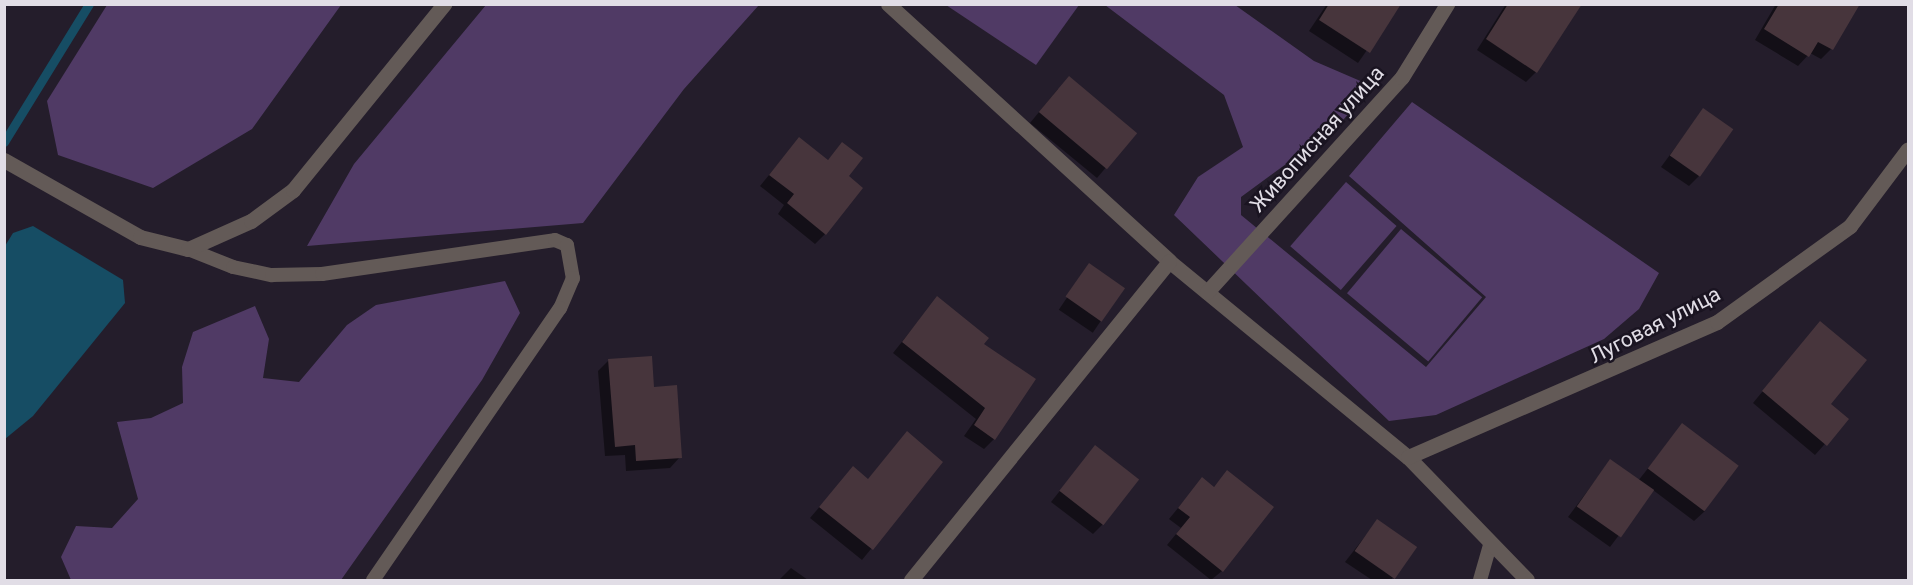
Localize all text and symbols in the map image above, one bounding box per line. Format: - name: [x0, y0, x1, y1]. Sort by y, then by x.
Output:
- street label: Живописная улица: [1245, 61, 1389, 217]
- street label: Луговая улица: [1585, 281, 1725, 369]

